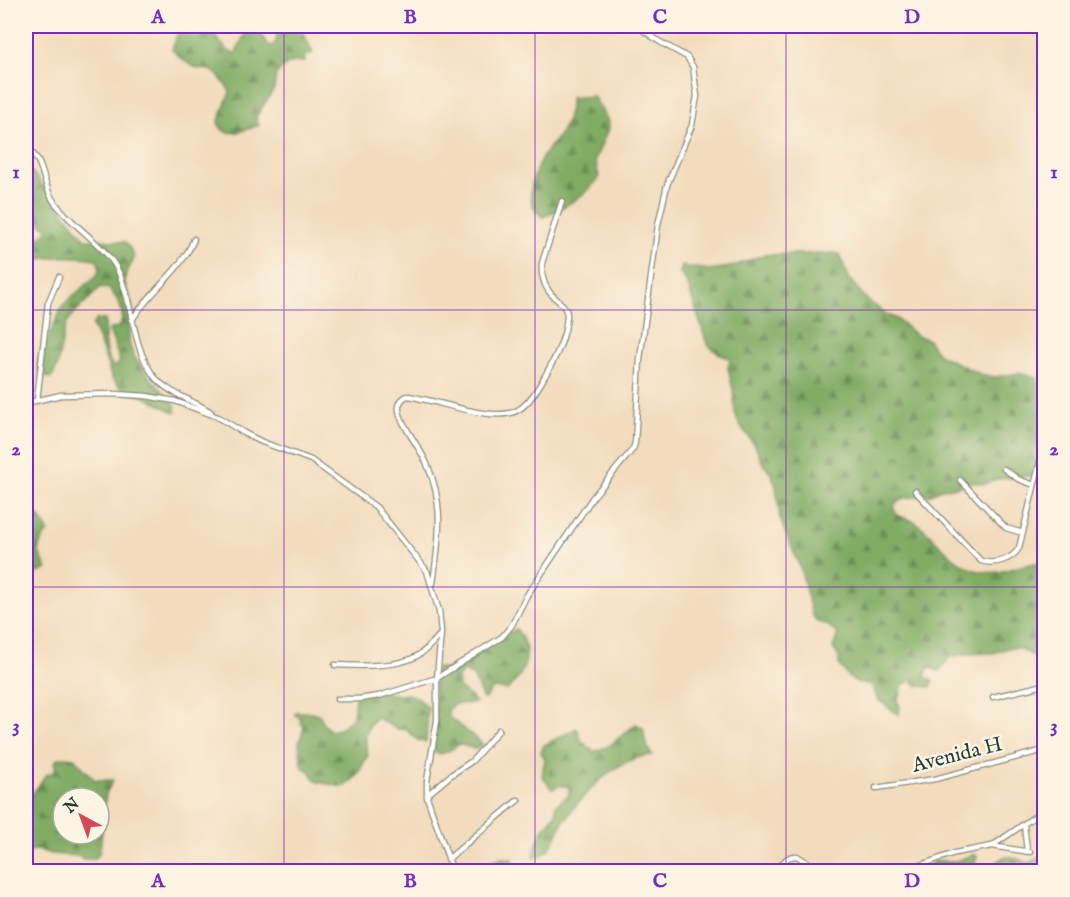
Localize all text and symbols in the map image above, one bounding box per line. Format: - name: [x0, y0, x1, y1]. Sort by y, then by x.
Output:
- text: A: [150, 5, 166, 30]
- text: B: [403, 5, 417, 30]
- text: C: [653, 5, 667, 30]
- text: D: [904, 5, 920, 30]
- text: 1: [12, 160, 20, 185]
- text: 1: [1050, 160, 1058, 185]
- text: 2: [11, 437, 21, 462]
- text: 2: [1049, 437, 1059, 462]
- text: 3: [12, 714, 20, 739]
- text: 3: [1050, 714, 1058, 739]
- street label: Avenida H: [908, 731, 1005, 780]
- north arrow: [51, 786, 111, 846]
- text: N: [60, 794, 84, 819]
- text: A: [150, 869, 166, 894]
- text: B: [403, 869, 417, 894]
- text: C: [653, 869, 667, 894]
- text: D: [904, 869, 920, 894]

